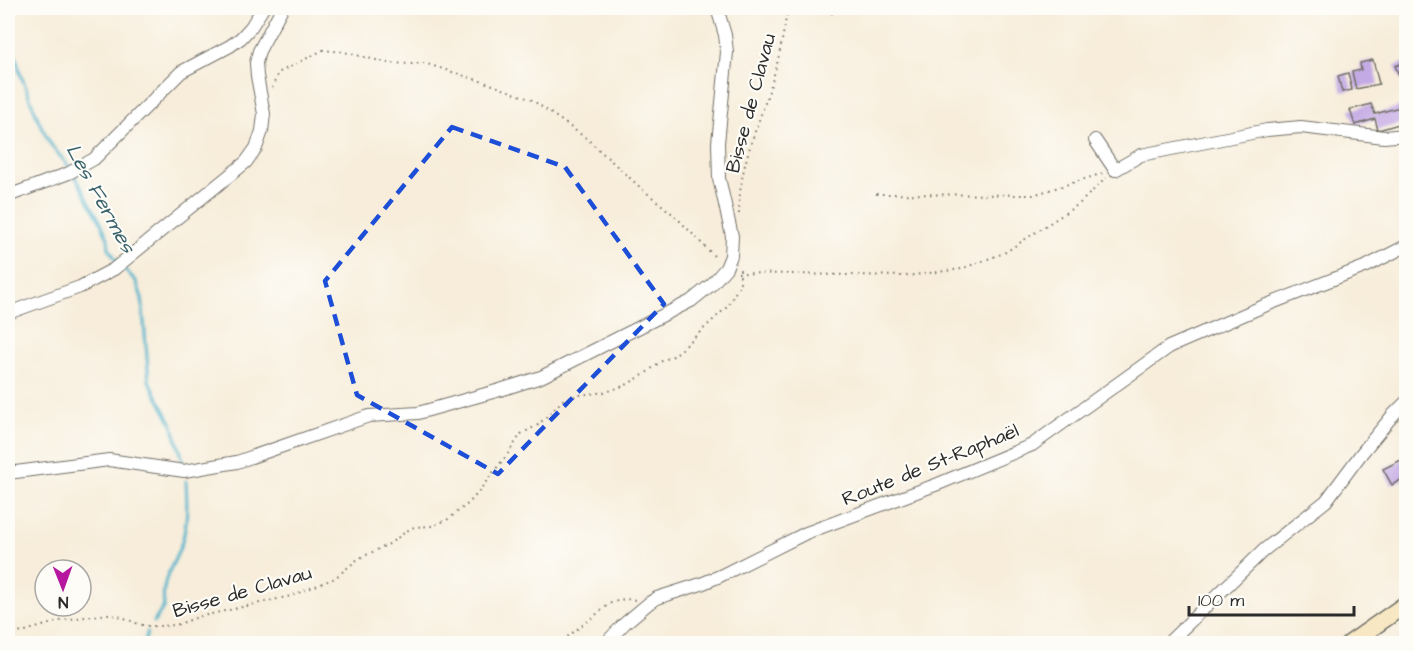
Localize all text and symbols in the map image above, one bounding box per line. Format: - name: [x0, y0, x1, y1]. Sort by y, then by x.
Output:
- street label: Bisse de Clavau: [719, 30, 783, 176]
- water label: Les Fermes: [59, 138, 143, 259]
- street label: Route de St-Raphaël: [838, 417, 1023, 513]
- north arrow: [33, 558, 93, 618]
- street label: Bisse de Clavau: [169, 559, 315, 625]
- scale bar: [1189, 579, 1354, 617]
- text: 100 m: [1198, 588, 1244, 613]
- text: N: [58, 591, 68, 613]

